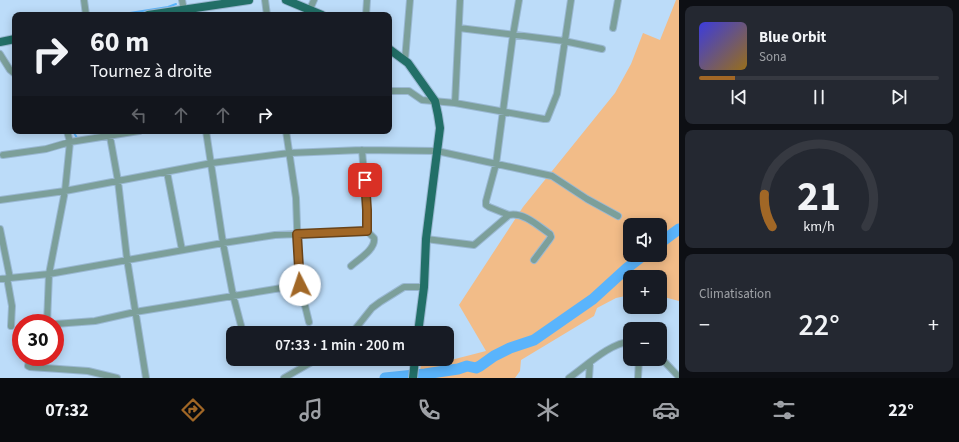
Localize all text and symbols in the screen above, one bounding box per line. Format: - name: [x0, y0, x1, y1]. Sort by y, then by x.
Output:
- text: 60 m: [90, 22, 149, 62]
- text: Blue Orbit: [759, 27, 826, 48]
- icon: right: [24, 28, 76, 80]
- text: Sona: [759, 48, 787, 66]
- text: Tournez à droite: [90, 59, 212, 84]
- icon: previous: [728, 86, 750, 108]
- icon: pause: [808, 86, 830, 108]
- icon: next: [888, 86, 910, 108]
- icon: left: [128, 104, 150, 126]
- icon: ahead: [170, 104, 192, 126]
- icon: ahead: [212, 104, 234, 126]
- icon: right: [254, 104, 276, 126]
- pin: [348, 163, 382, 197]
- text: 21: [797, 167, 841, 227]
- icon: arrive: [354, 169, 376, 191]
- text: km/h: [803, 216, 835, 237]
- map controls: [623, 218, 667, 366]
- button: sound: [623, 218, 667, 262]
- position arrow: [279, 264, 321, 306]
- button: +: [623, 270, 667, 314]
- text: Climatisation: [699, 285, 771, 303]
- text: 22°: [798, 304, 840, 347]
- text: −: [699, 309, 710, 341]
- text: +: [928, 309, 939, 341]
- speed limit sign: 30: [12, 314, 64, 366]
- button: −: [623, 322, 667, 366]
- text: 07:33 · 1 min · 200 m: [275, 335, 405, 356]
- icon: directions: [179, 396, 207, 424]
- icon: music: [297, 396, 325, 424]
- icon: phone: [415, 396, 443, 424]
- icon: climate: [534, 396, 562, 424]
- icon: car: [652, 396, 680, 424]
- icon: filters: [770, 396, 798, 424]
- text: 07:32: [45, 398, 89, 423]
- text: 22°: [888, 398, 914, 423]

